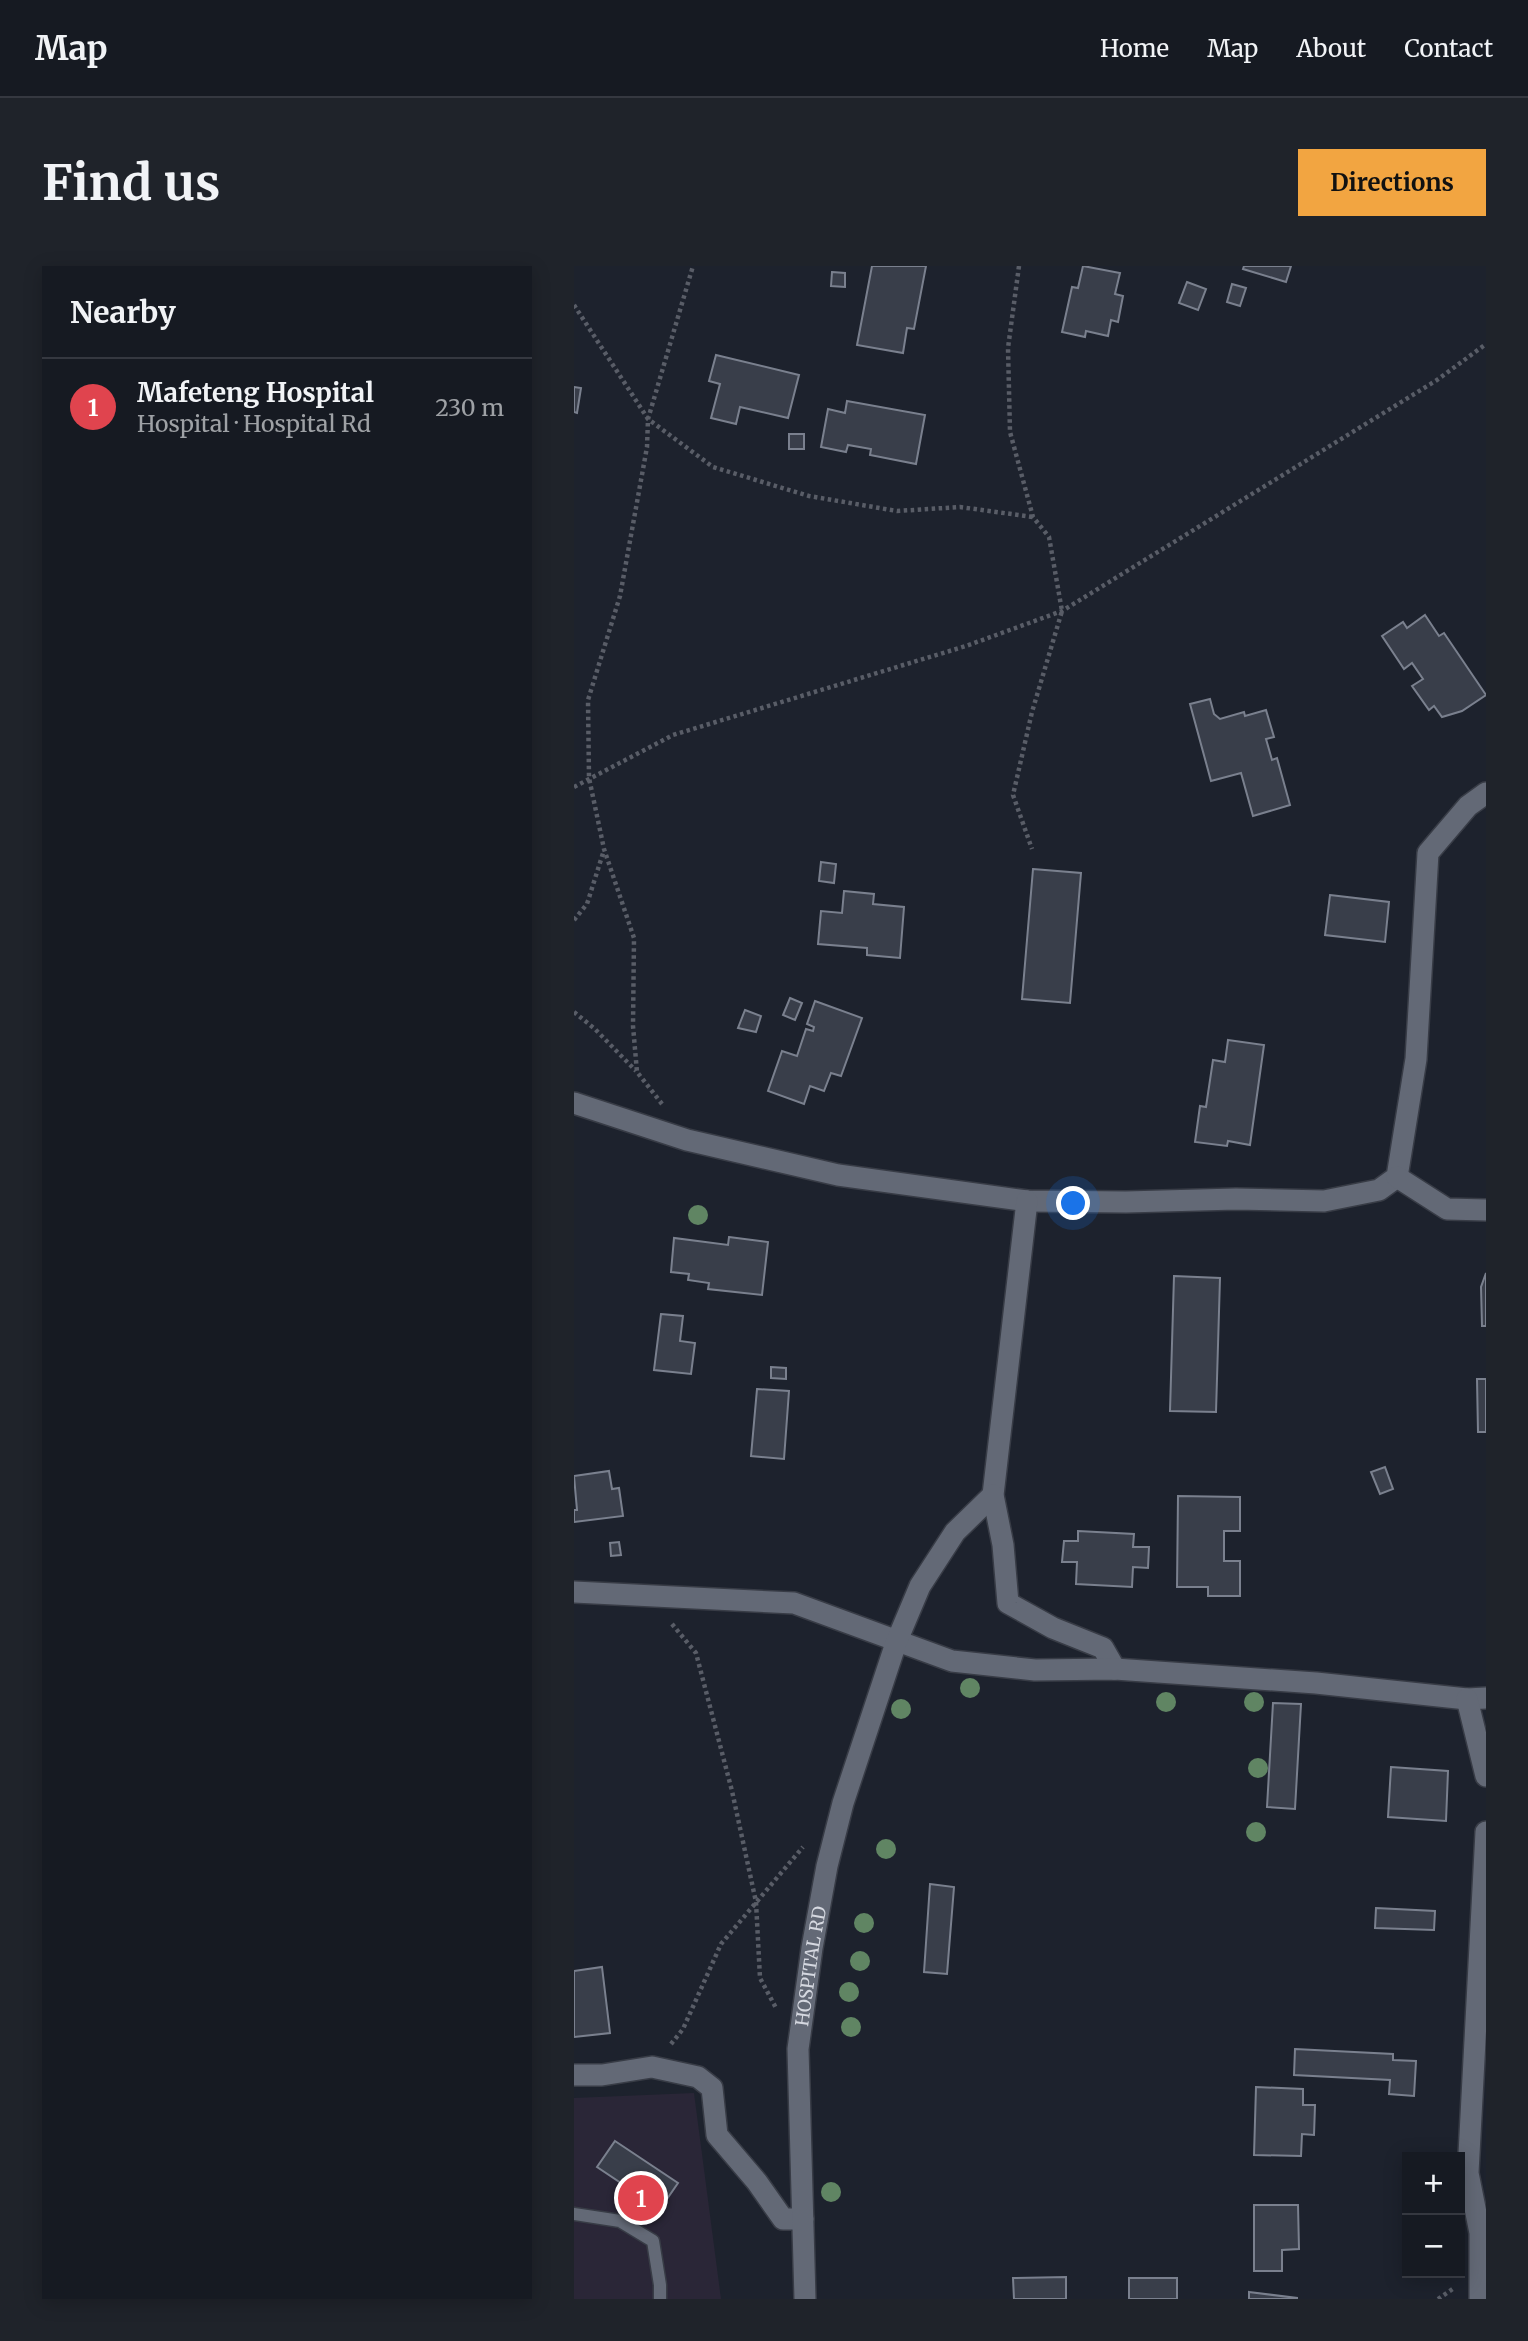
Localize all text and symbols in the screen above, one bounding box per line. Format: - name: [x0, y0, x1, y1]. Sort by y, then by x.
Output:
- text: Map: [35, 28, 108, 69]
- text: Home: [1100, 33, 1169, 64]
- text: Map: [1207, 33, 1258, 64]
- text: About: [1296, 33, 1366, 64]
- text: Contact: [1404, 33, 1493, 64]
- button: Directions: [1298, 149, 1486, 216]
- text: Find us: [42, 152, 220, 213]
- text: Nearby: [70, 293, 176, 331]
- text: Mafeteng Hospital: [137, 376, 374, 409]
- text: 1: [88, 393, 98, 422]
- text: 230 m: [435, 393, 504, 422]
- text: Hospital · Hospital Rd: [137, 409, 371, 438]
- your location: [1056, 1186, 1090, 1220]
- street label: HOSPITAL RD: [790, 1904, 831, 2028]
- map controls: [1402, 2152, 1465, 2278]
- button: +: [1402, 2152, 1465, 2215]
- pin: 1: [618, 2172, 664, 2224]
- button: −: [1402, 2215, 1465, 2278]

